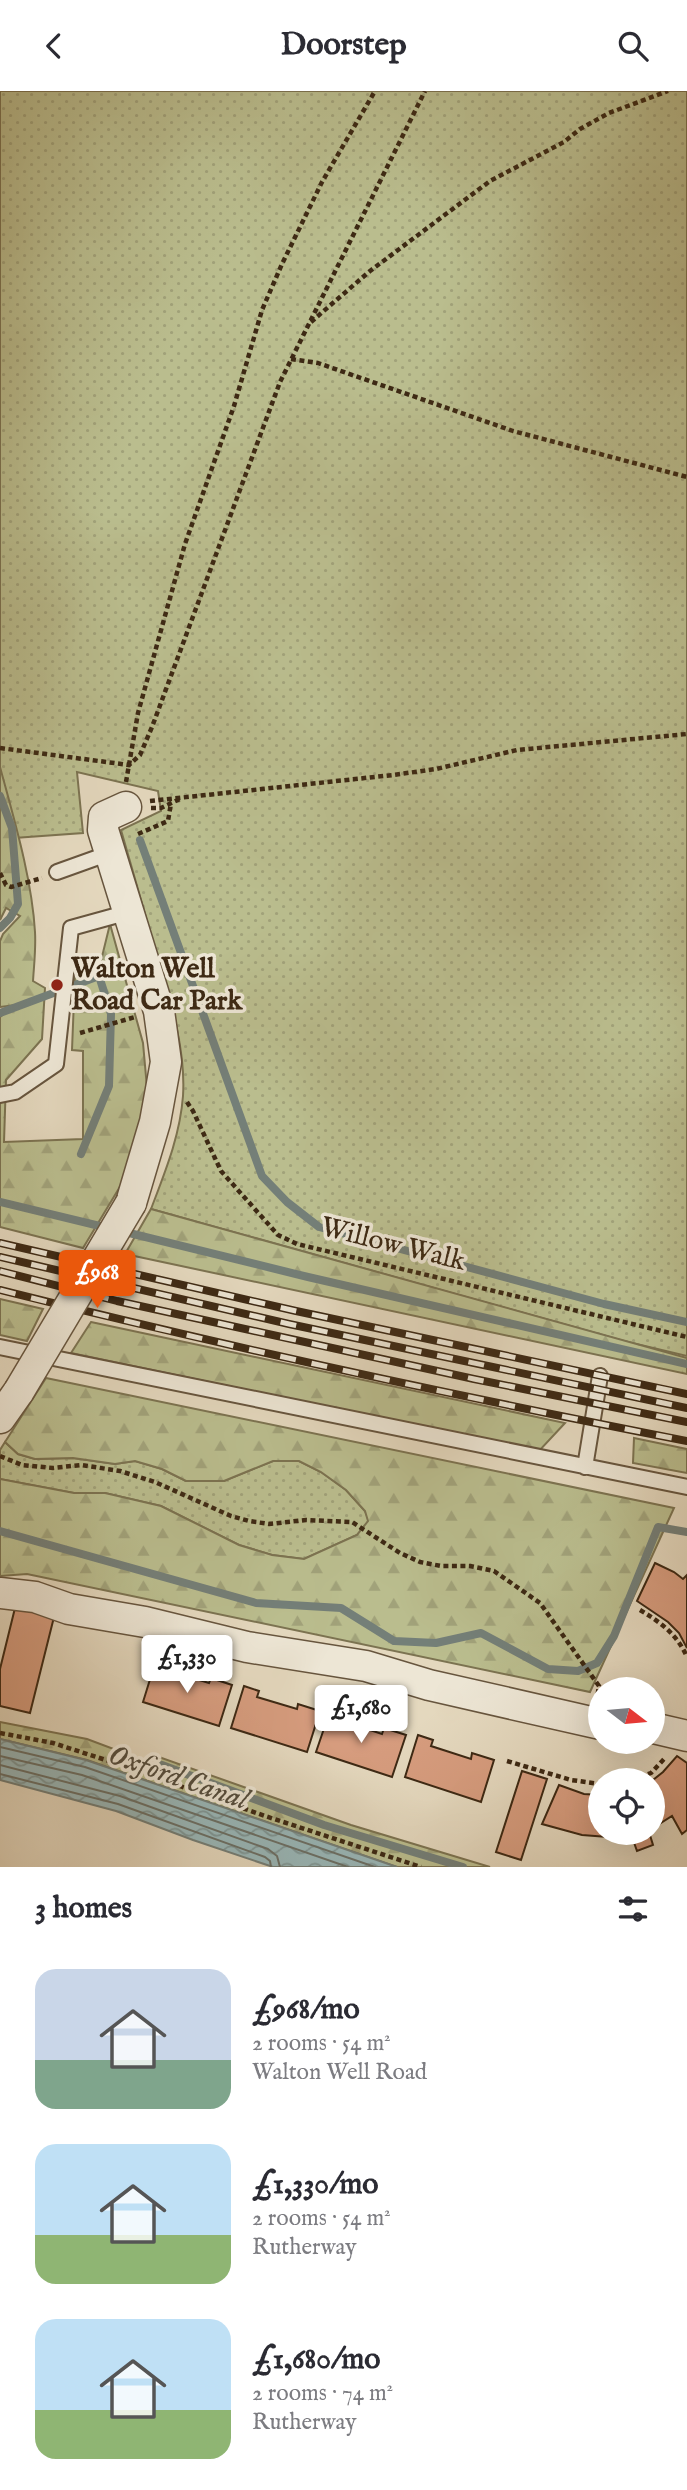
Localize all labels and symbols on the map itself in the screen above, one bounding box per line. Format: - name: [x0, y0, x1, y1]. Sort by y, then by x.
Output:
- place label: Walton Well Road Car Park: [70, 952, 243, 1019]
- marker: Walton Well Road Car Park: [49, 977, 65, 993]
- street label: Willow Walk: [317, 1210, 470, 1280]
- pin: £968: [56, 1251, 138, 1310]
- pin: £1,330: [130, 1635, 244, 1695]
- north arrow: [588, 1677, 665, 1753]
- pin: £1,680: [304, 1685, 418, 1745]
- water label: Oxford Canal: [103, 1736, 256, 1821]

